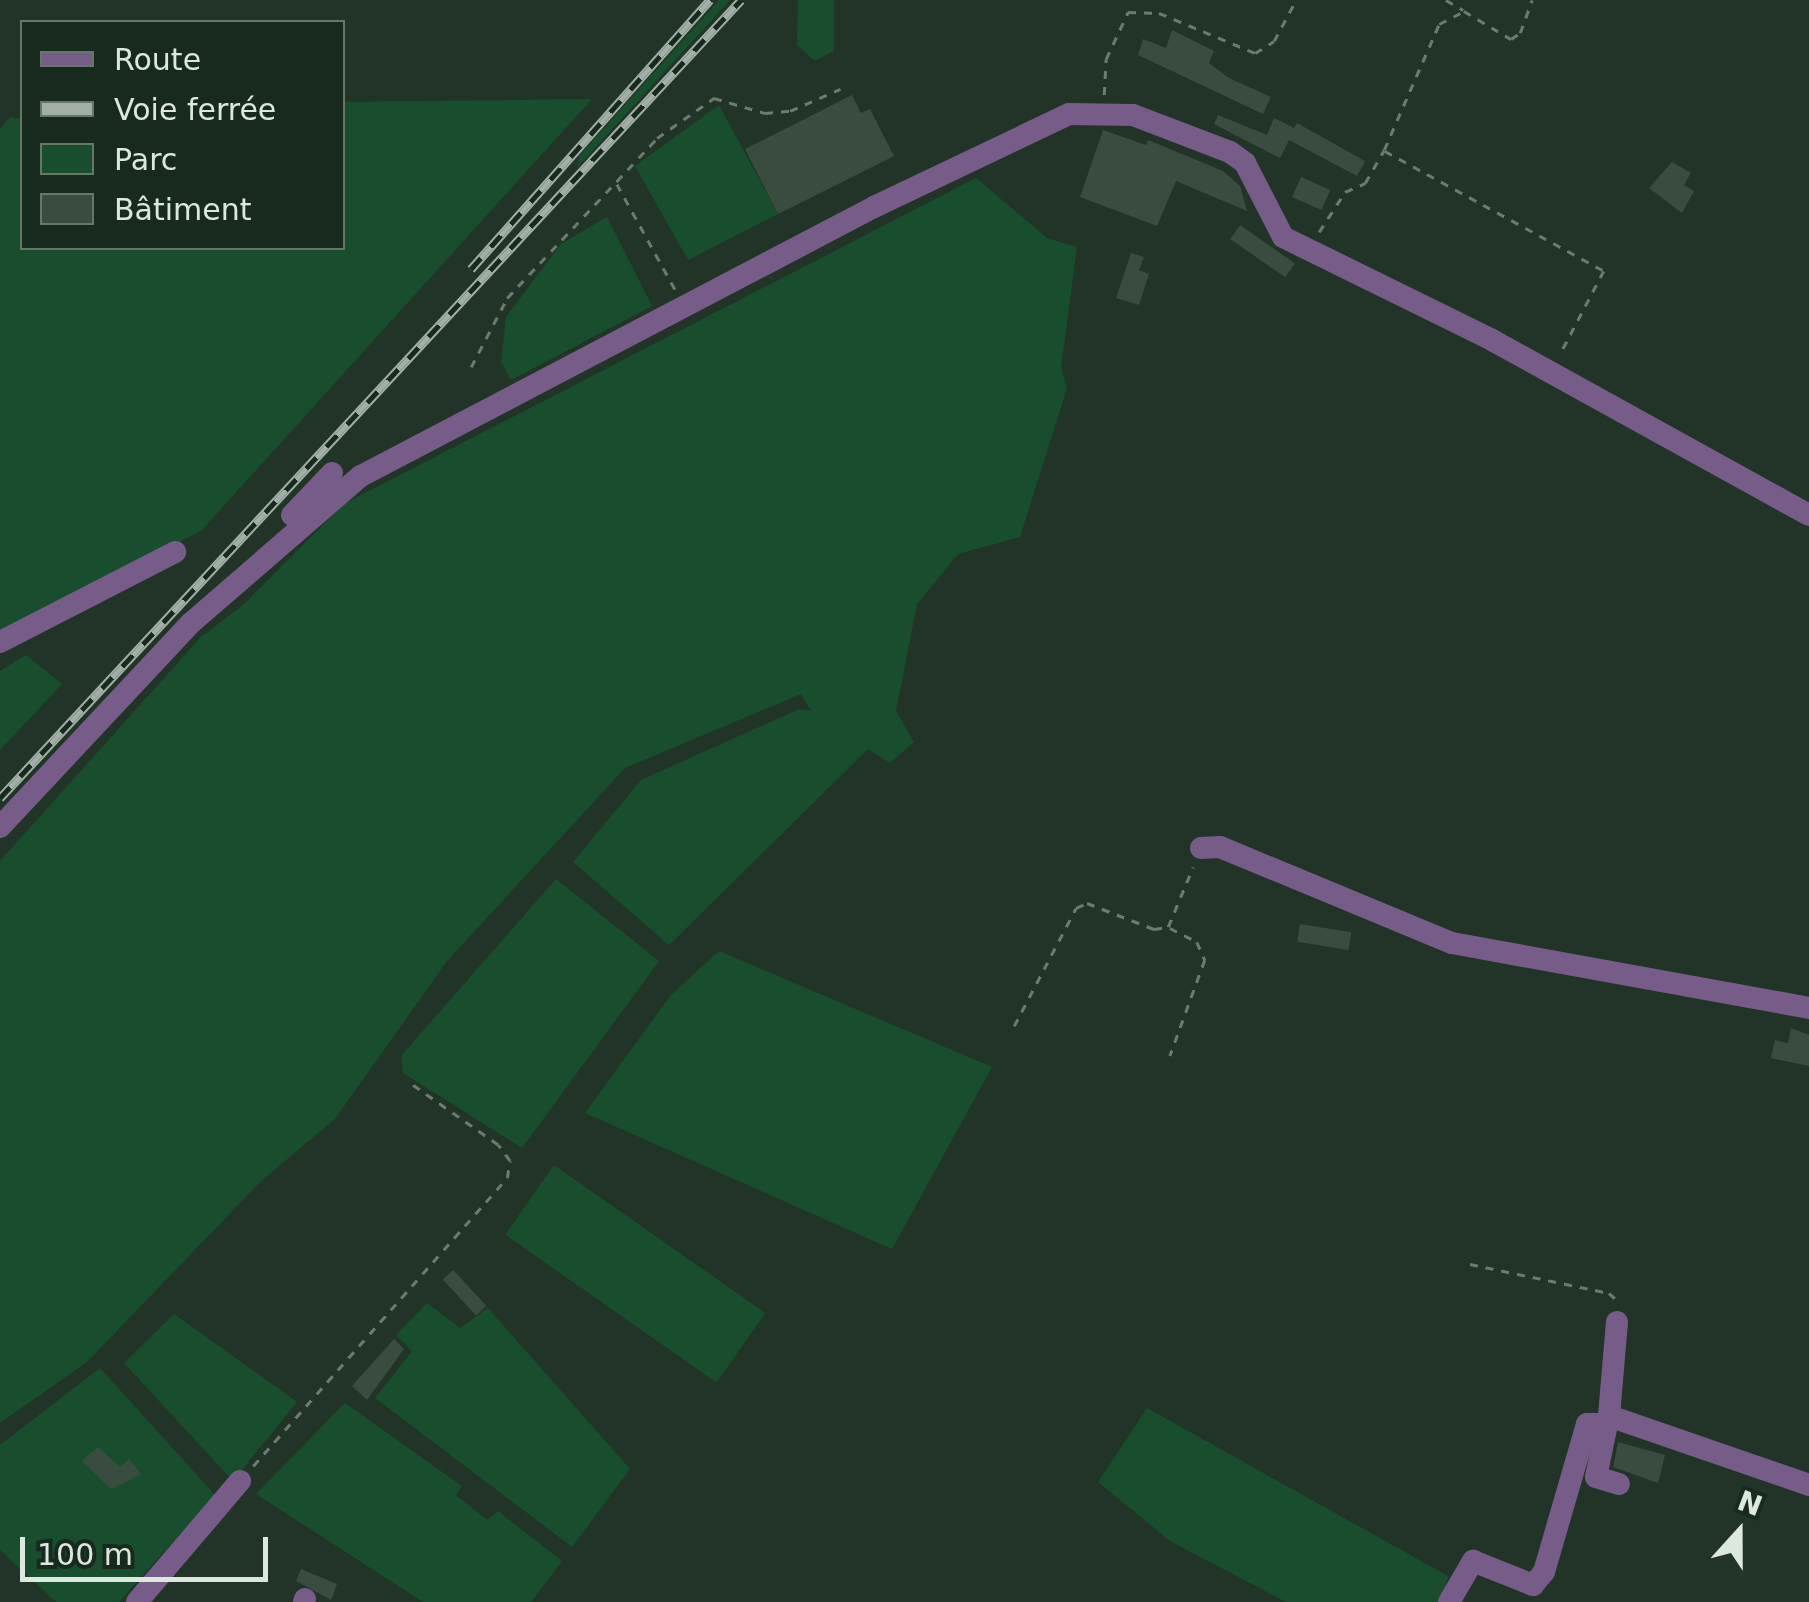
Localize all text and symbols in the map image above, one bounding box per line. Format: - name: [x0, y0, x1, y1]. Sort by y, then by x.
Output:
- legend: [20, 20, 345, 250]
- text: Route: [114, 42, 201, 77]
- text: Voie ferrée: [114, 92, 276, 127]
- text: Parc: [114, 142, 177, 177]
- text: Bâtiment: [114, 192, 252, 227]
- north arrow: [1689, 1482, 1789, 1582]
- text: N: [1733, 1484, 1767, 1523]
- scale bar: [25, 1517, 272, 1579]
- text: 100 m: [37, 1537, 133, 1572]

